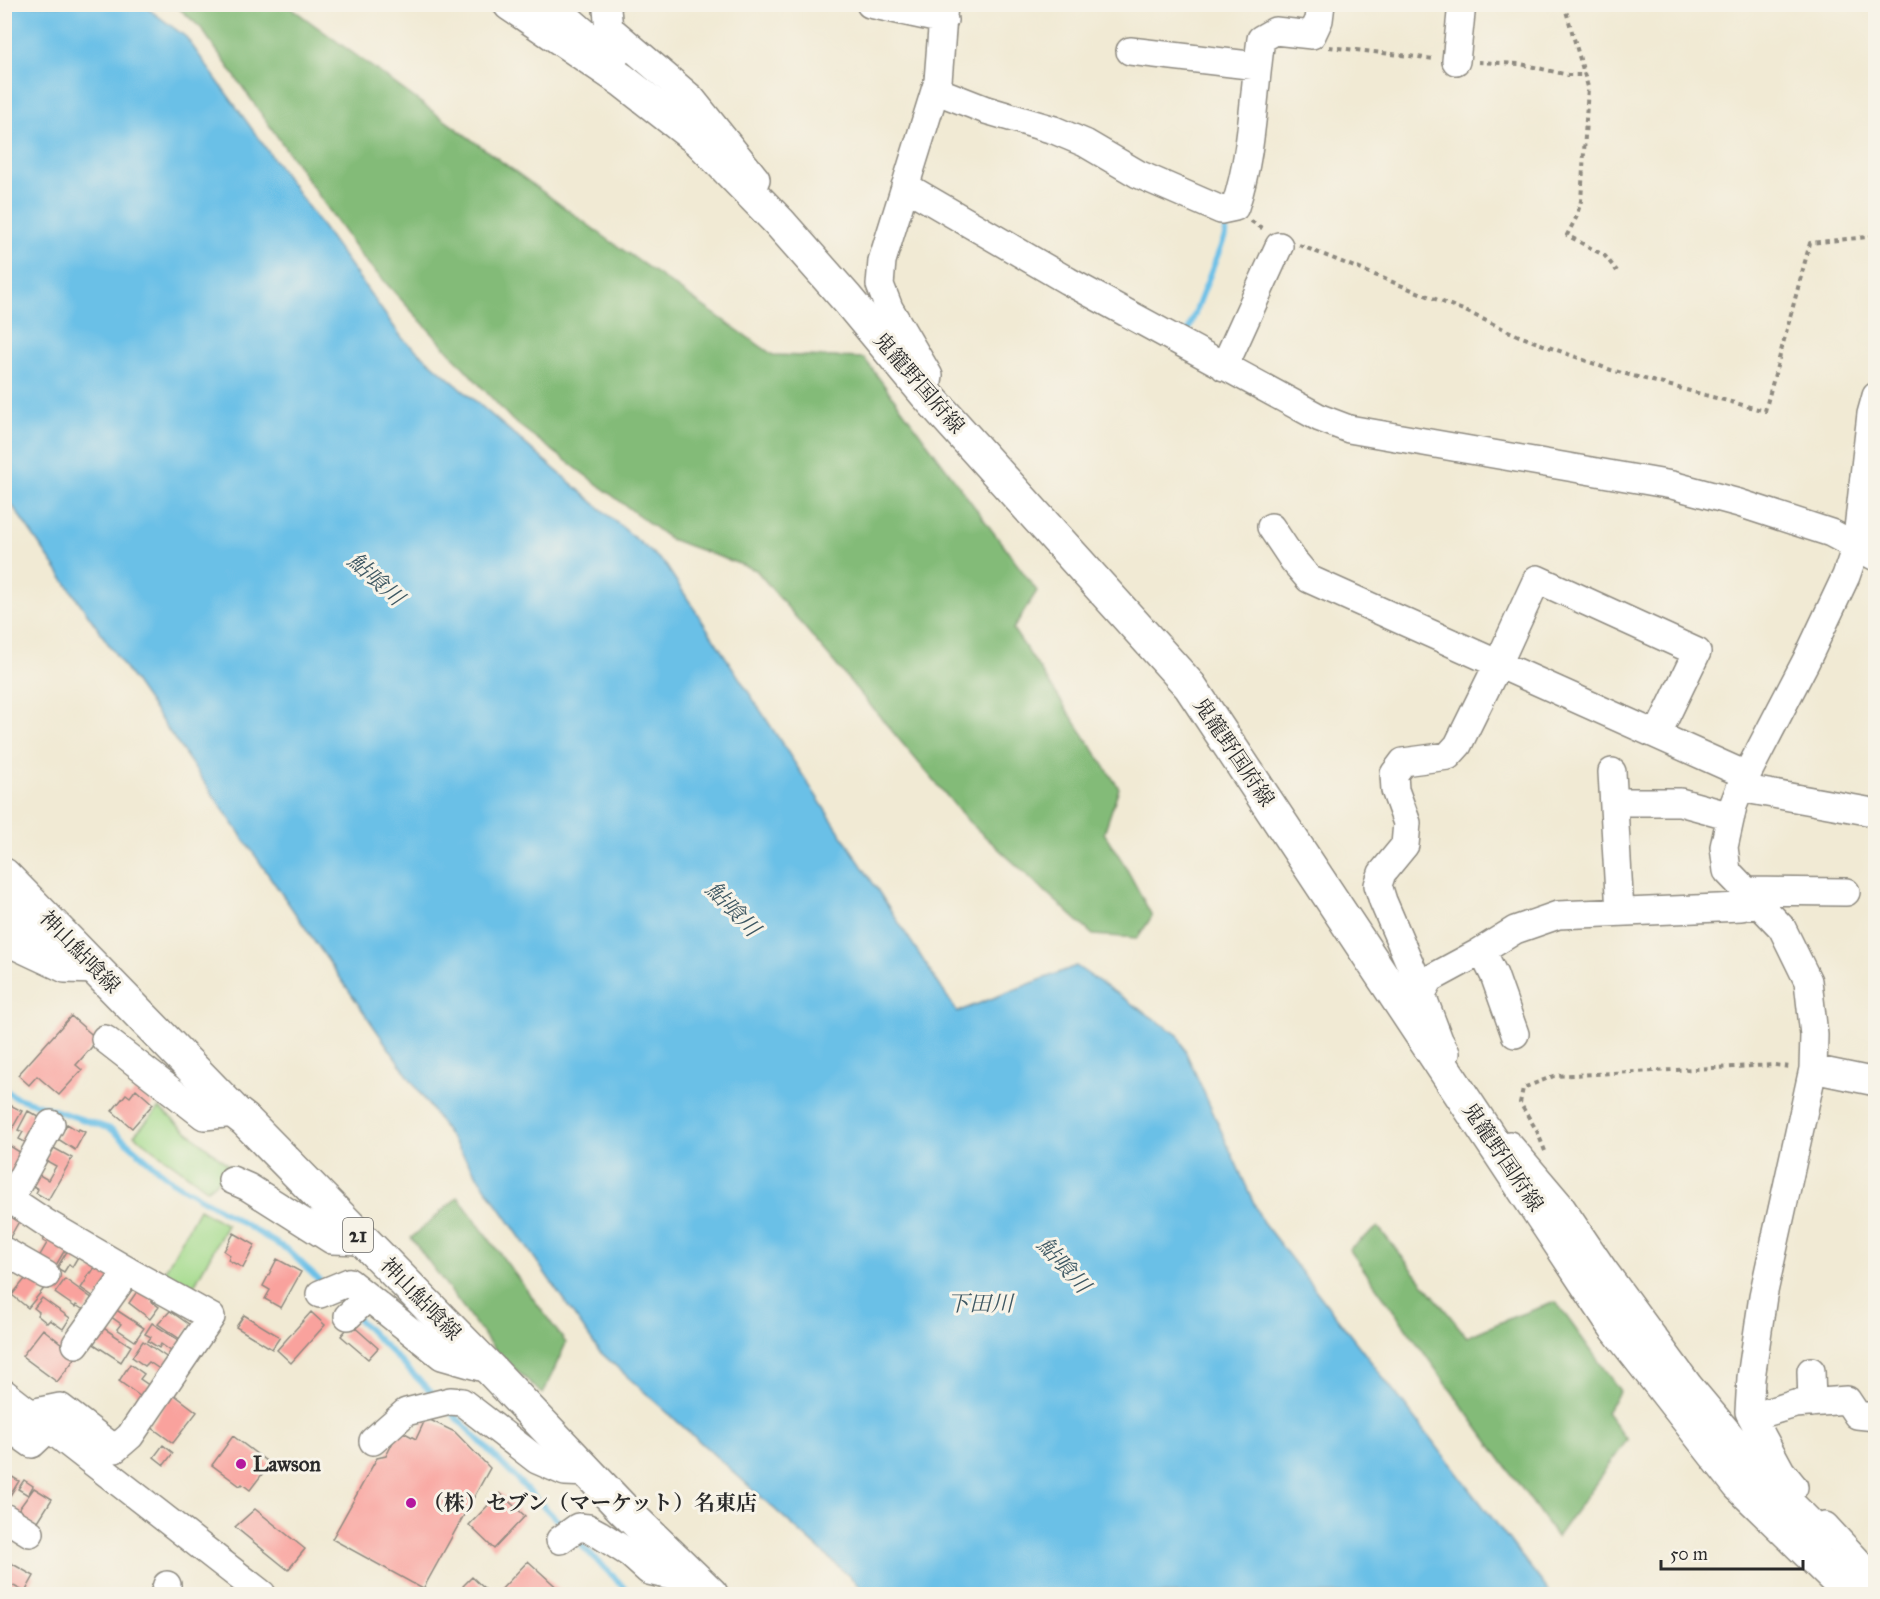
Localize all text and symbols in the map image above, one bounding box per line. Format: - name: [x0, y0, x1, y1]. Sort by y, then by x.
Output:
- street label: 鬼籠野国府線: [868, 327, 970, 439]
- water label: 鮎喰川: [342, 547, 411, 612]
- street label: 鬼籠野国府線: [1188, 693, 1280, 811]
- water label: 鮎喰川: [700, 876, 767, 944]
- street label: 神山鮎喰線: [34, 905, 126, 999]
- street label: 鬼籠野国府線: [1457, 1098, 1549, 1216]
- road number: 21: [343, 1218, 373, 1252]
- water label: 鮎喰川: [1032, 1231, 1097, 1300]
- street label: 神山鮎喰線: [375, 1252, 467, 1346]
- water label: 下田川: [947, 1290, 1015, 1317]
- place label: Lawson: [253, 1451, 321, 1477]
- marker: Lawson: [234, 1457, 248, 1471]
- place label: （株）セブン（マーケット）名東店: [423, 1490, 757, 1516]
- marker: （株）セブン（マーケット）名東店: [404, 1496, 418, 1510]
- scale bar: [1661, 1533, 1804, 1571]
- text: 50 m: [1670, 1543, 1708, 1565]

